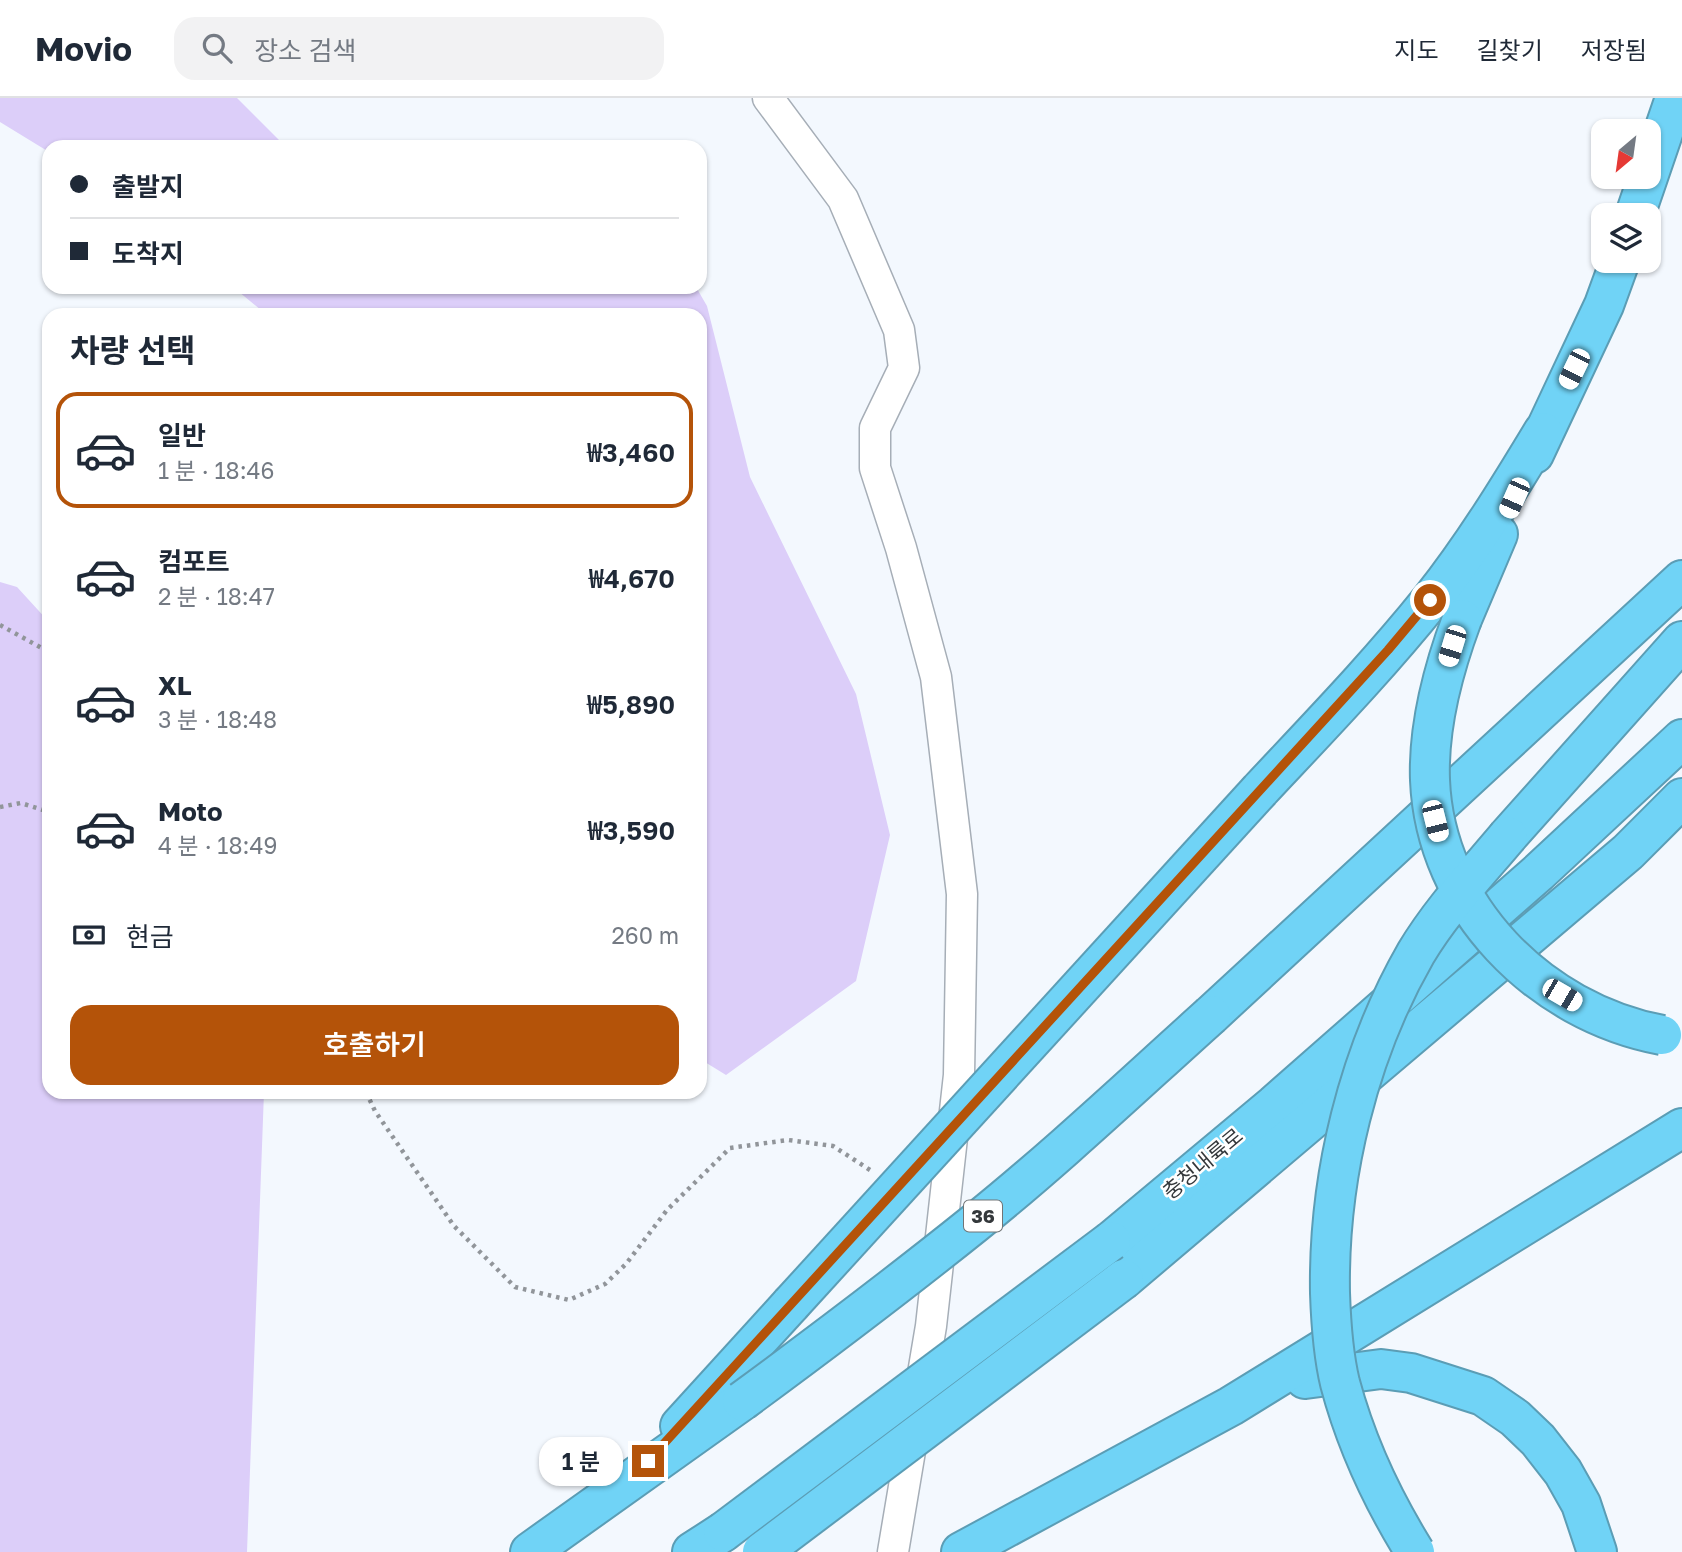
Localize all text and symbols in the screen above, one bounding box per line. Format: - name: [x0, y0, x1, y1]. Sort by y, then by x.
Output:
- search box: [174, 17, 664, 80]
- text: Movio: [35, 29, 132, 68]
- icon: search: [198, 29, 236, 67]
- text: 장소 검색: [254, 35, 356, 66]
- text: 지도: [1394, 35, 1439, 64]
- text: 길찾기: [1477, 35, 1543, 64]
- text: 저장됨: [1581, 35, 1647, 64]
- north arrow: [1591, 119, 1661, 189]
- map controls: [1591, 119, 1661, 273]
- text: 출발지: [112, 171, 184, 202]
- button: layers: [1591, 203, 1661, 273]
- text: 도착지: [112, 238, 184, 269]
- text: 차량 선택: [70, 331, 196, 369]
- car: [1556, 346, 1593, 392]
- icon: car: [74, 419, 137, 482]
- text: 일반: [158, 420, 206, 451]
- text: ₩3,460: [587, 437, 675, 468]
- text: 1 분 · 18:46: [158, 456, 275, 484]
- car: [1496, 475, 1533, 521]
- icon: car: [74, 545, 137, 608]
- text: 컴포트: [158, 546, 230, 577]
- text: ₩4,670: [589, 563, 675, 594]
- text: 2 분 · 18:47: [158, 582, 275, 610]
- route start: [1414, 584, 1446, 616]
- car: [1436, 623, 1469, 669]
- text: XL: [158, 670, 192, 701]
- icon: car: [74, 671, 137, 734]
- text: ₩5,890: [587, 689, 675, 720]
- text: 3 분 · 18:48: [158, 705, 277, 733]
- text: Moto: [158, 796, 223, 827]
- icon: car: [74, 797, 137, 860]
- car: [1420, 798, 1451, 844]
- text: ₩3,590: [588, 815, 675, 846]
- text: 4 분 · 18:49: [158, 831, 277, 859]
- icon: cash: [70, 916, 108, 954]
- text: 현금: [126, 921, 174, 952]
- text: 260 m: [611, 921, 679, 949]
- car: [1539, 975, 1586, 1015]
- button: 호출하기: [70, 1005, 679, 1085]
- street label: 충청내륙로: [1157, 1122, 1248, 1204]
- road number: 36: [964, 1200, 1002, 1232]
- callout: 1 분: [540, 1436, 624, 1486]
- route end: [632, 1445, 664, 1477]
- text: 1 분: [562, 1447, 600, 1475]

